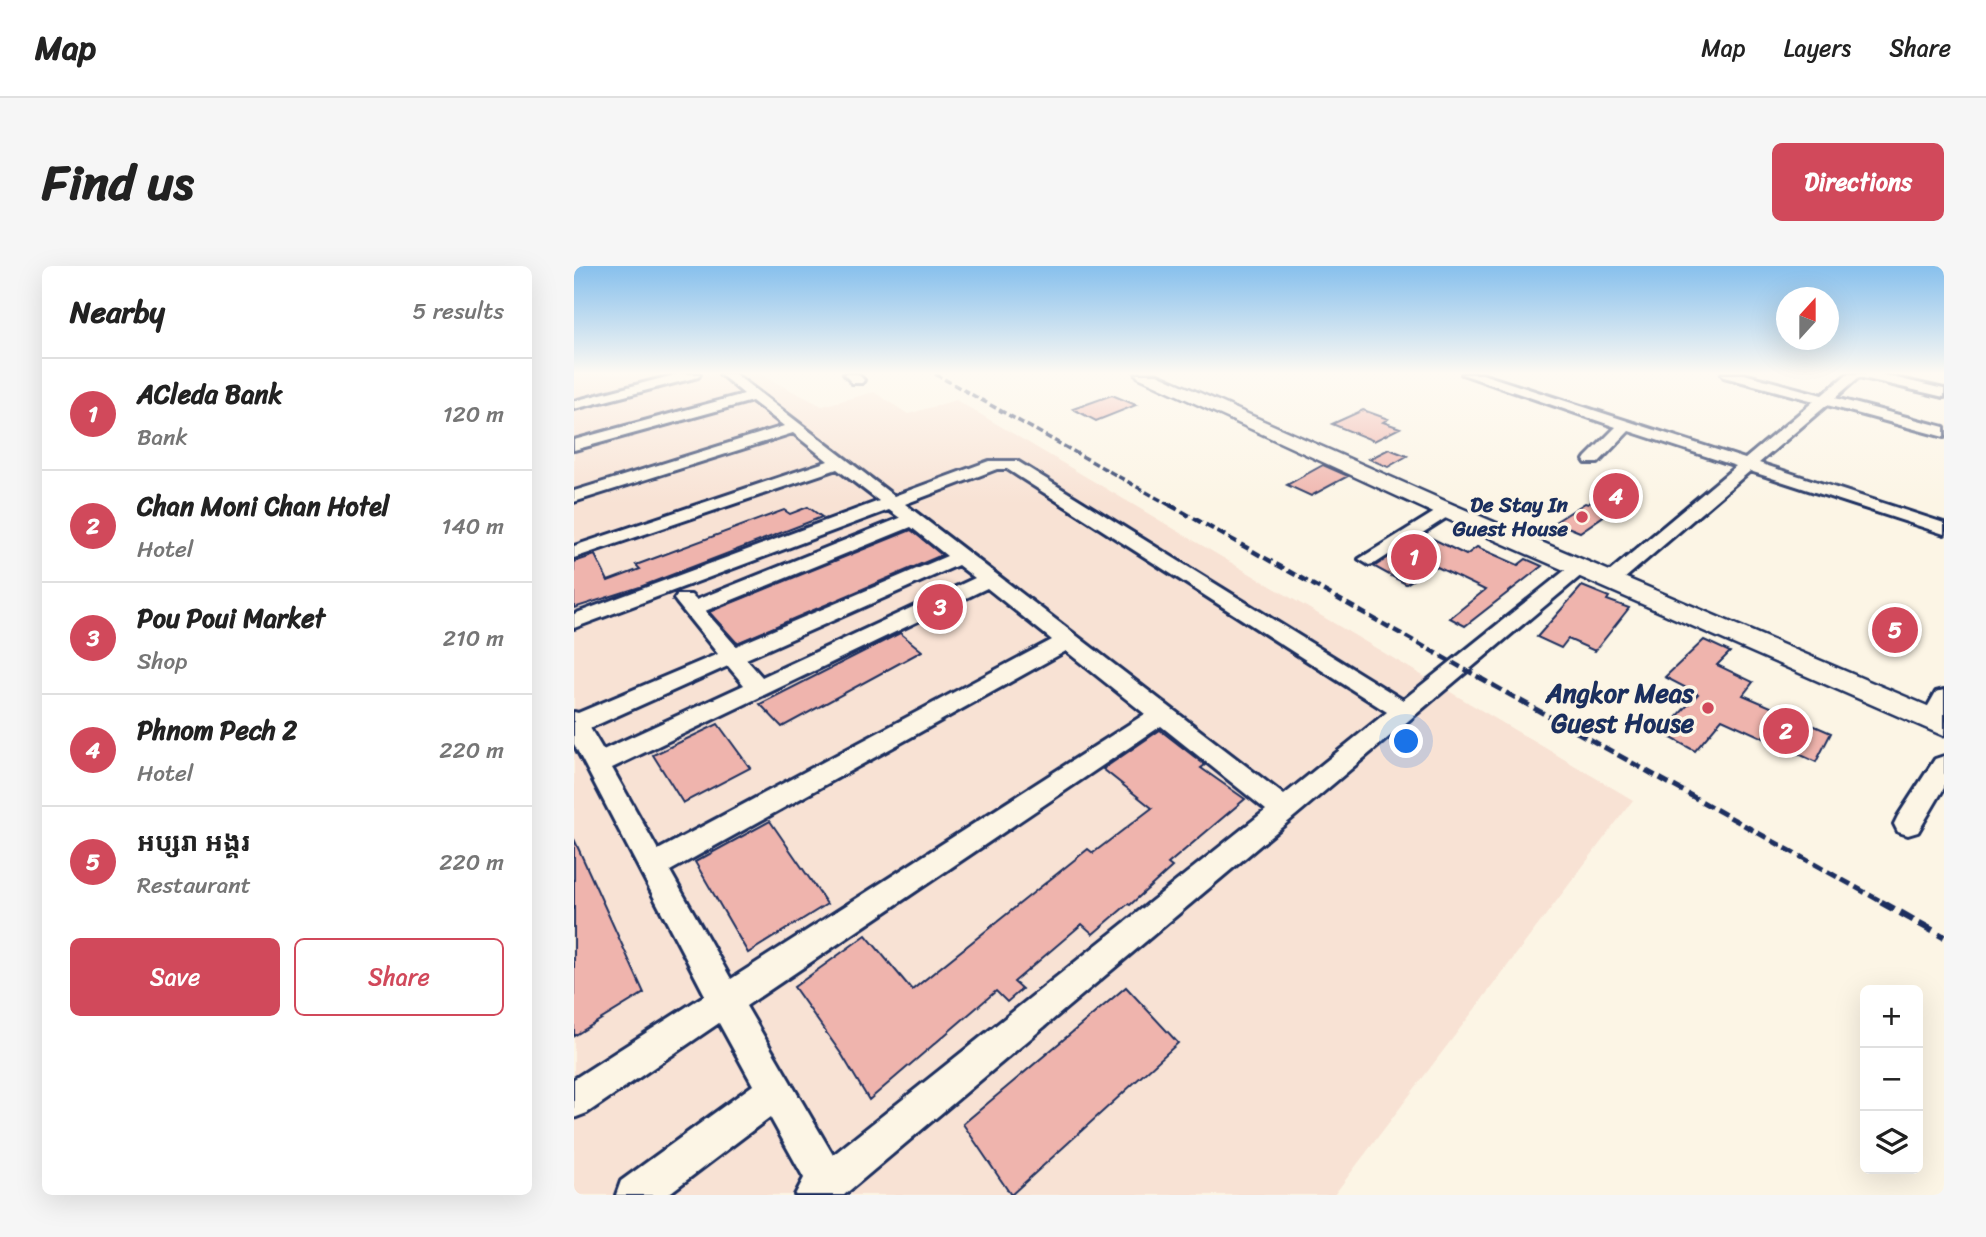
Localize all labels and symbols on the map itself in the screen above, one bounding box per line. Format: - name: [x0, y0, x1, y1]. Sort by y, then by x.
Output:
- north arrow: [1776, 287, 1839, 350]
- pin: 4: [1593, 470, 1639, 522]
- place label: De Stay In Guest House: [1452, 486, 1569, 548]
- marker: De Stay In Guest House: [1574, 509, 1590, 525]
- pin: 1: [1391, 531, 1437, 583]
- pin: 3: [917, 581, 963, 633]
- pin: 5: [1872, 604, 1918, 656]
- place label: Angkor Meas Guest House: [1545, 670, 1695, 746]
- marker: Angkor Meas Guest House: [1700, 700, 1716, 716]
- pin: 2: [1763, 705, 1809, 757]
- your location: [1389, 724, 1423, 758]

